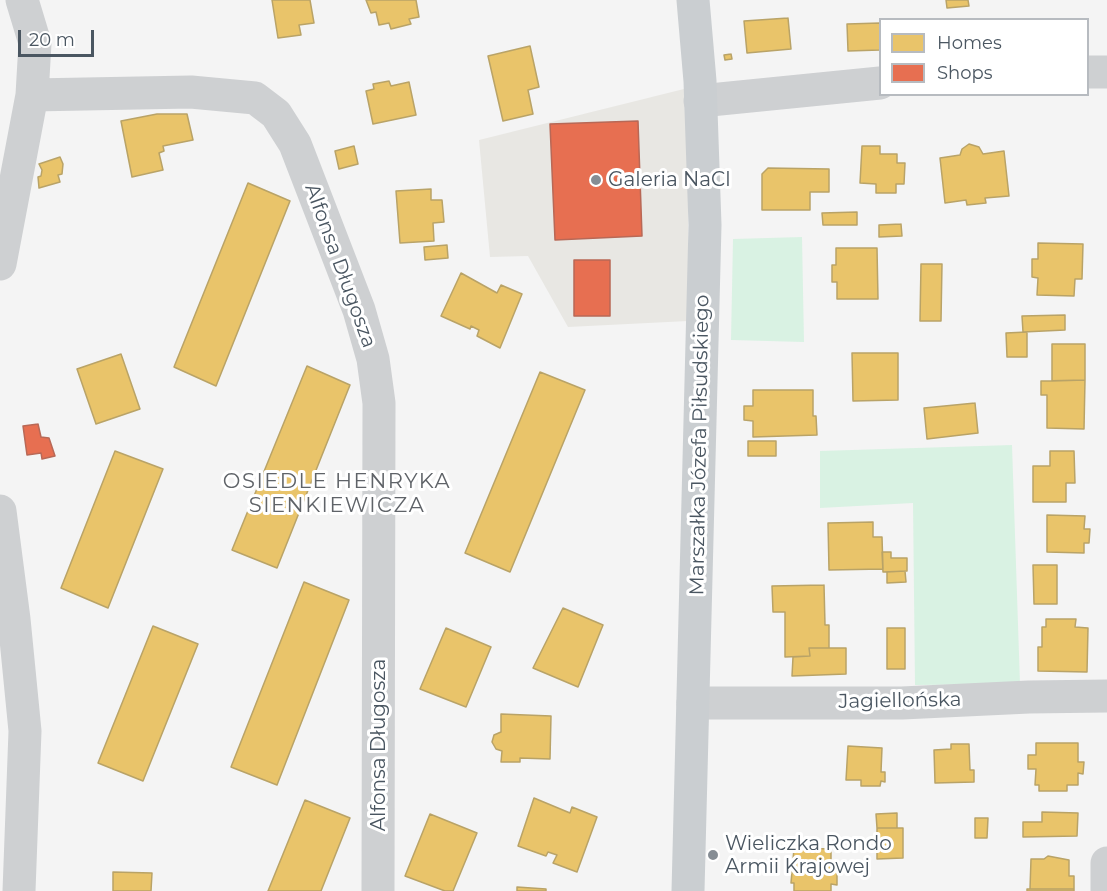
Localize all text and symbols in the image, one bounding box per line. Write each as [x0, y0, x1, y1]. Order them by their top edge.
scale bar [21, 18, 98, 56]
legend [879, 18, 1089, 96]
text: 20 m [29, 29, 75, 51]
text: Homes [937, 32, 1002, 54]
text: Shops [937, 62, 993, 84]
place label: Galeria NaCl [608, 168, 731, 192]
marker: Galeria NaCl [589, 173, 603, 187]
street label: Alfonsa Długosza [299, 181, 381, 351]
street label: Marszałka Józefa Piłsudskiego [685, 294, 715, 596]
district label: OSIEDLE HENRYKA SIENKIEWICZA [223, 469, 451, 519]
street label: Alfonsa Długosza [367, 659, 391, 831]
street label: Jagiellońska [838, 688, 962, 714]
place label: Wieliczka Rondo Armii Krajowej [725, 832, 892, 879]
marker: Wieliczka Rondo Armii Krajowej [706, 848, 720, 862]

